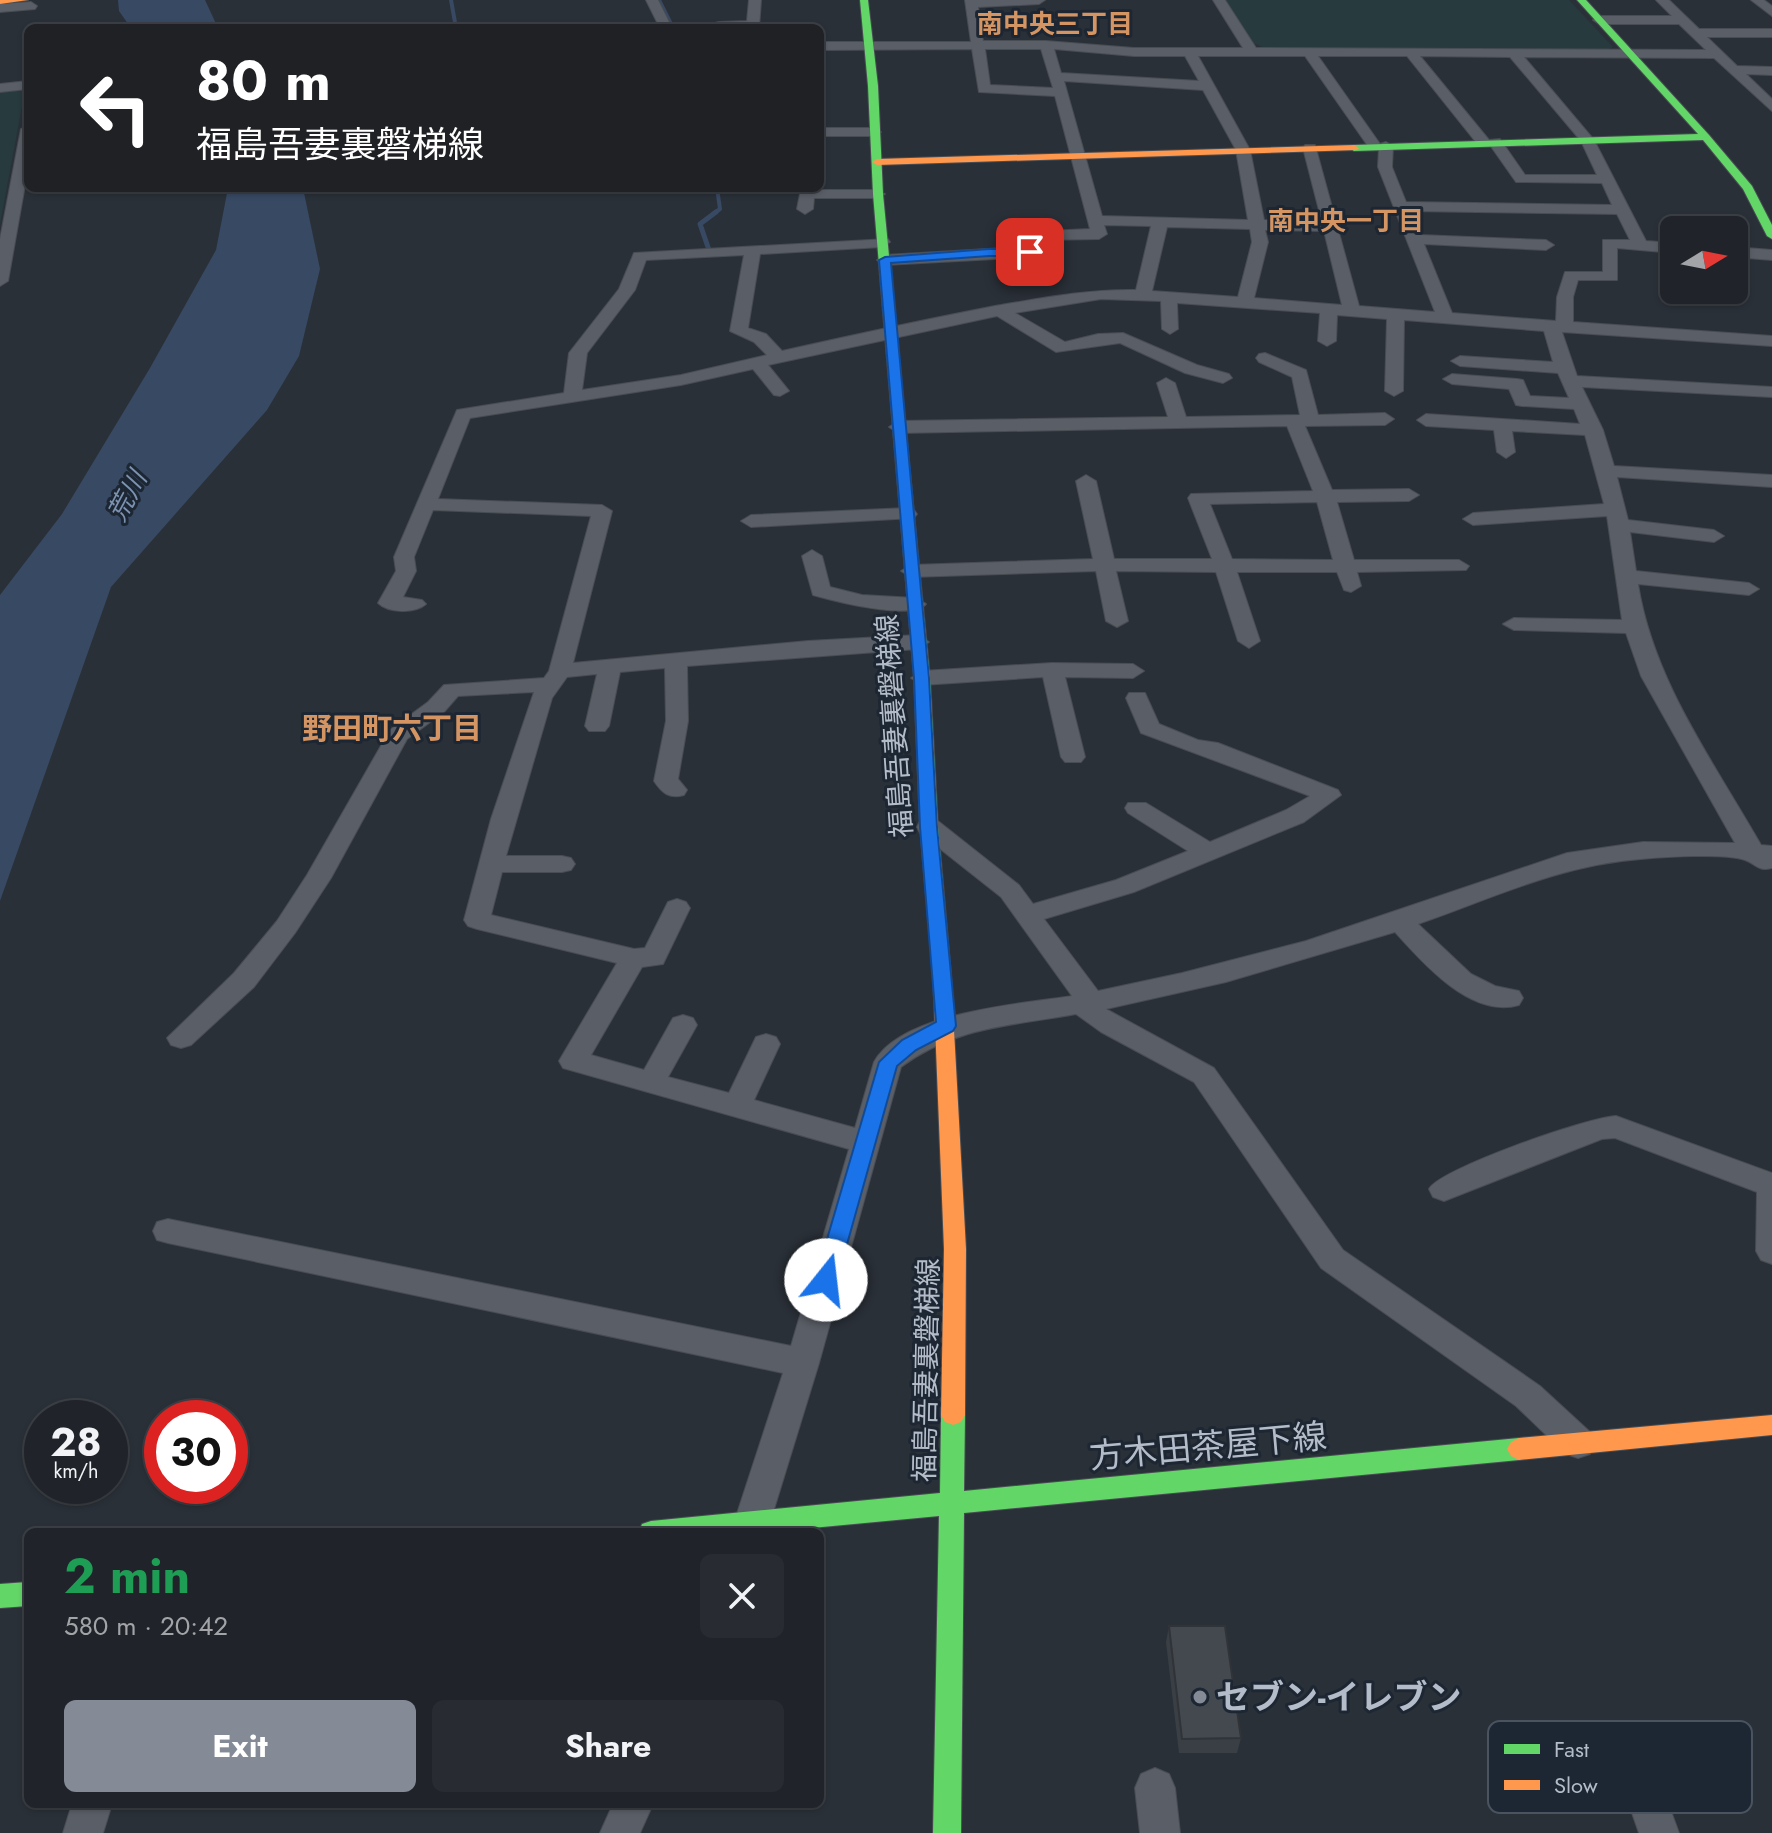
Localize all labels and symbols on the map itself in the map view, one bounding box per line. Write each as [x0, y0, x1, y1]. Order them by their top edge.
district label: 南中央三丁目 [977, 5, 1133, 43]
district label: 南中央一丁目 [1268, 202, 1424, 240]
north arrow [1660, 216, 1748, 304]
pin [996, 218, 1064, 286]
water label: 荒川 [98, 461, 157, 528]
street label: 福島吾妻裏磐梯線 [866, 613, 923, 839]
district label: 野田町六丁目 [302, 707, 482, 750]
position arrow [784, 1238, 868, 1322]
street label: 福島吾妻裏磐梯線 [904, 1258, 949, 1482]
speed limit sign: 30 [144, 1400, 248, 1504]
street label: 方木田茶屋下線 [1087, 1412, 1329, 1481]
place label: セブン-イレブン [1216, 1673, 1462, 1722]
marker: セブン-イレブン [1191, 1688, 1209, 1706]
legend [1488, 1721, 1752, 1813]
text: Fast [1554, 1733, 1590, 1765]
text: Slow [1554, 1769, 1598, 1801]

